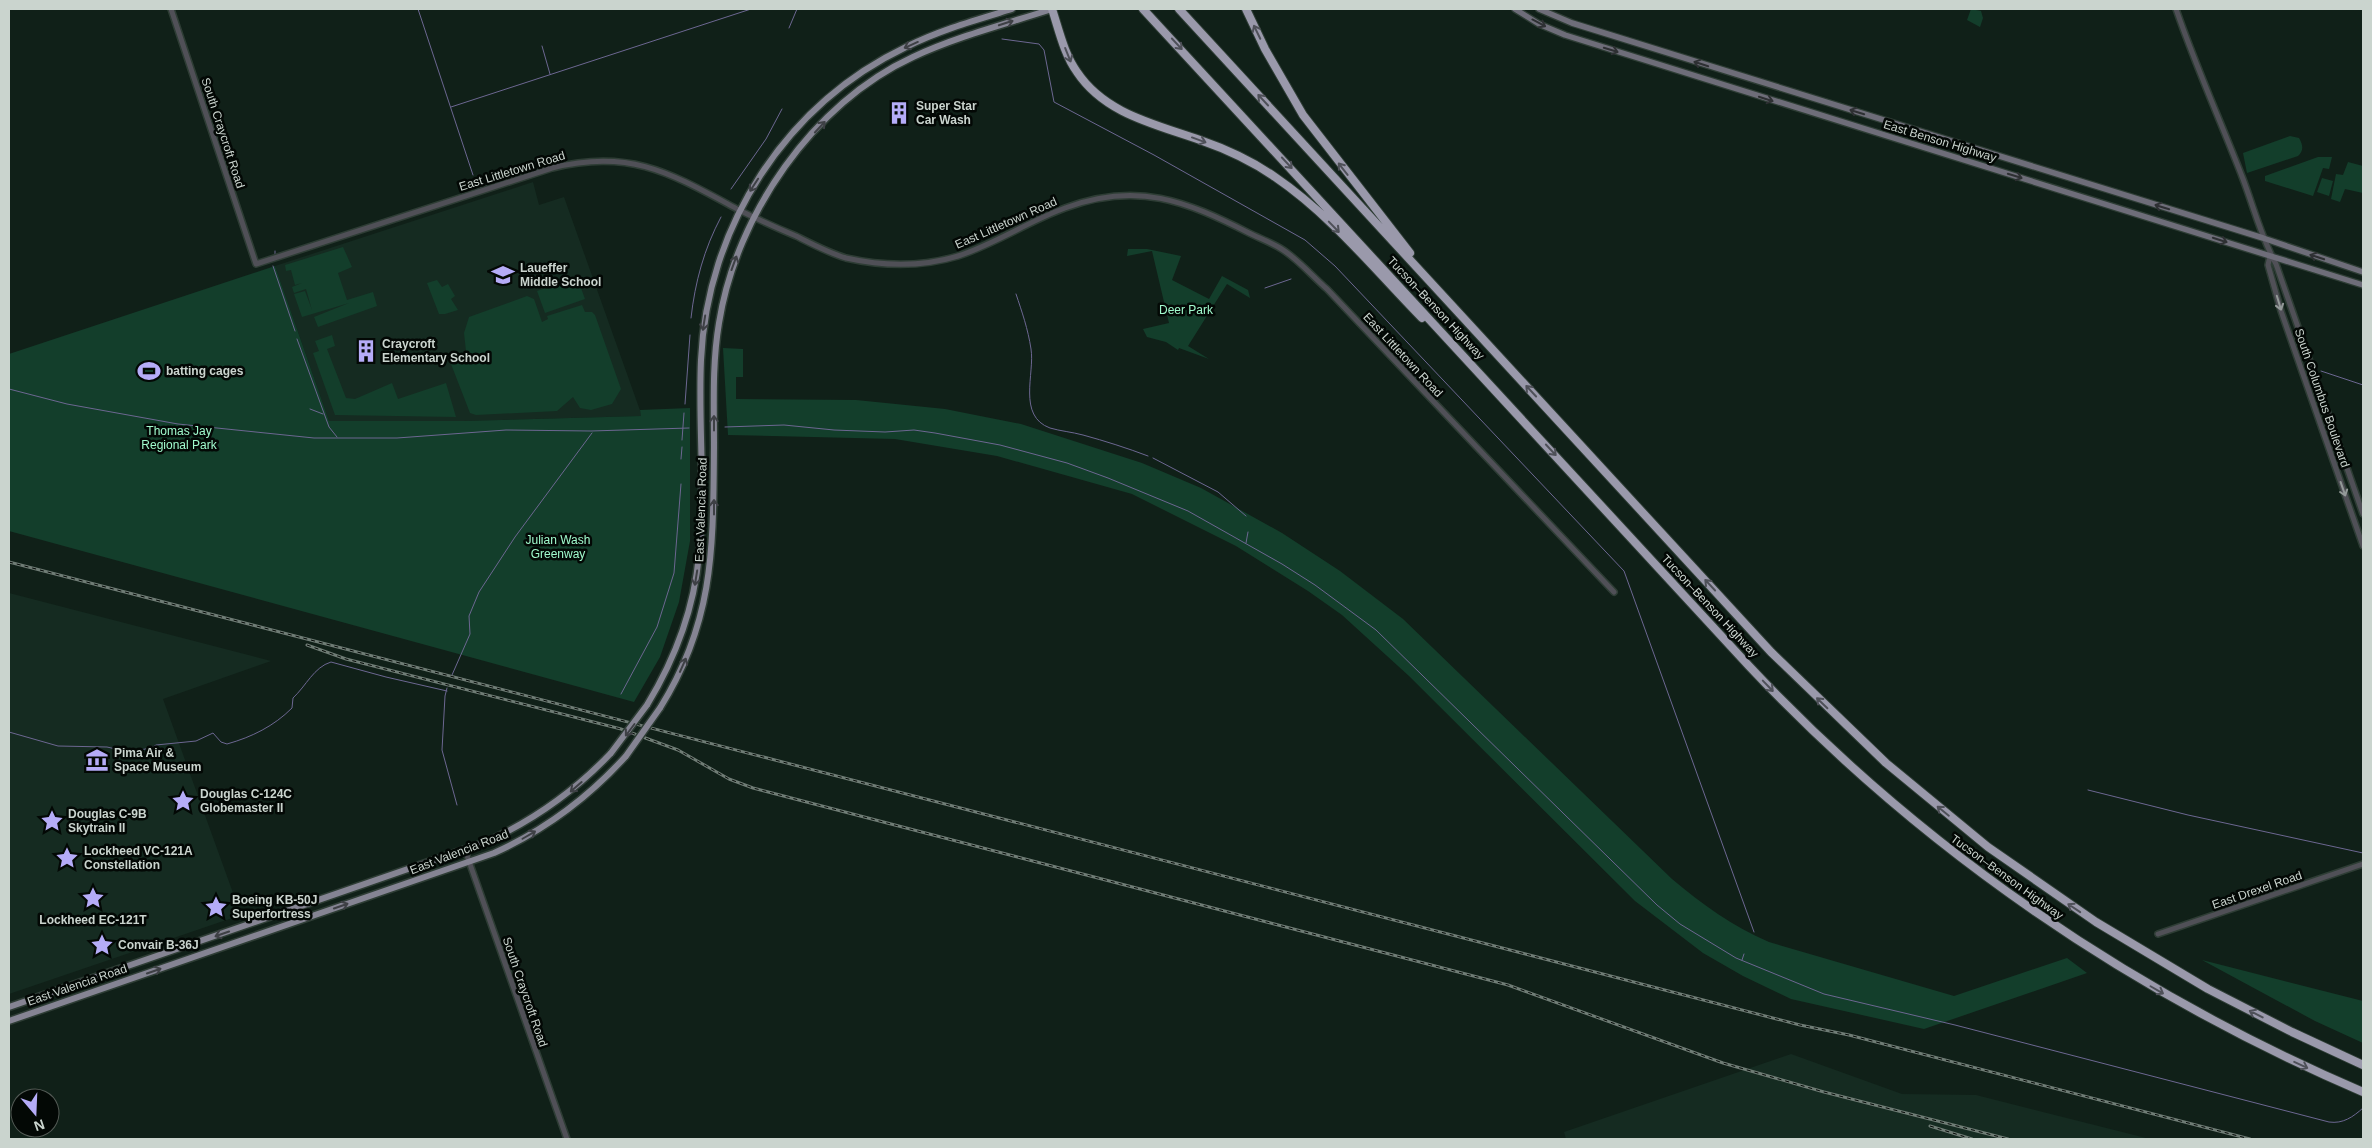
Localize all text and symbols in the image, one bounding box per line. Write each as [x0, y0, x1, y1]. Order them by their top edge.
one-way arrow [998, 18, 1014, 28]
one-way arrow [1531, 19, 1546, 28]
one-way arrow [1252, 25, 1261, 40]
one-way arrow [1171, 38, 1183, 50]
one-way arrow [904, 40, 919, 50]
one-way arrow [1603, 46, 1619, 55]
one-way arrow [1064, 47, 1073, 62]
one-way arrow [1694, 58, 1710, 68]
street label: South Craycroft Road [199, 76, 247, 190]
one-way arrow [1257, 94, 1269, 106]
one-way arrow [1758, 95, 1774, 104]
place label: Super Star Car Wash [916, 99, 977, 127]
building icon: Super Star Car Wash [886, 100, 912, 126]
one-way arrow [1849, 107, 1865, 117]
street label: East Benson Highway [1882, 117, 1998, 165]
one-way arrow [814, 120, 826, 133]
one-way arrow [1191, 136, 1206, 145]
street label: East Littletown Road [457, 148, 567, 194]
one-way arrow [1281, 157, 1293, 170]
one-way arrow [1338, 163, 1349, 176]
one-way arrow [2006, 172, 2022, 181]
one-way arrow [749, 178, 759, 192]
street label: East Littletown Road [953, 194, 1059, 252]
one-way arrow [2155, 202, 2171, 212]
one-way arrow [1328, 221, 1340, 234]
one-way arrow [2211, 236, 2227, 245]
one-way arrow [2309, 251, 2325, 261]
street label: Tucson–Benson Highway [1385, 254, 1487, 362]
one-way arrow [730, 256, 739, 271]
place label: Laueffer Middle School [520, 261, 601, 289]
school or university icon: Laueffer Middle School [490, 262, 516, 288]
one-way arrow [2274, 294, 2284, 310]
park label: Deer Park [1159, 303, 1214, 317]
street label: East Littletown Road [1360, 310, 1446, 400]
one-way arrow [699, 314, 709, 330]
street label: South Columbus Boulevard [2292, 327, 2352, 469]
place label: Craycroft Elementary School [382, 337, 490, 365]
building icon: Craycroft Elementary School [353, 338, 379, 364]
sports icon: batting cages [136, 358, 162, 384]
place label: batting cages [166, 364, 244, 378]
one-way arrow [1525, 385, 1537, 398]
one-way arrow [709, 415, 719, 432]
park label: Thomas Jay Regional Park [141, 424, 218, 452]
one-way arrow [1545, 444, 1557, 457]
street label: East Valencia Road [692, 458, 710, 562]
one-way arrow [2339, 481, 2348, 496]
one-way arrow [709, 499, 719, 516]
park label: Julian Wash Greenway [526, 533, 590, 561]
street label: Tucson–Benson Highway [1659, 552, 1761, 660]
one-way arrow [691, 569, 701, 585]
one-way arrow [1704, 579, 1716, 592]
one-way arrow [679, 658, 689, 673]
one-way arrow [1762, 679, 1774, 692]
one-way arrow [1815, 697, 1828, 709]
one-way arrow [625, 723, 635, 737]
place label: Pima Air & Space Museum [114, 746, 201, 774]
museum icon: Pima Air & Space Museum [84, 747, 110, 773]
one-way arrow [570, 781, 583, 792]
place label: Douglas C-124C Globemaster II [200, 787, 292, 815]
place icon: Douglas C-124C Globemaster II [170, 788, 196, 814]
one-way arrow [1937, 806, 1950, 817]
place label: Douglas C-9B Skytrain II [68, 807, 147, 835]
place icon: Douglas C-9B Skytrain II [39, 808, 65, 834]
street label: East Valencia Road [408, 827, 510, 877]
one-way arrow [522, 830, 536, 840]
street label: Tucson–Benson Highway [1948, 831, 2066, 923]
place label: Lockheed VC-121A Constellation [84, 844, 193, 872]
place icon: Lockheed VC-121A Constellation [54, 845, 80, 871]
street label: East Drexel Road [2210, 868, 2304, 912]
place icon: Lockheed EC-121T [80, 885, 106, 911]
place label: Boeing KB-50J Superfortress [232, 893, 317, 921]
place icon: Boeing KB-50J Superfortress [203, 894, 229, 920]
one-way arrow [333, 901, 348, 910]
one-way arrow [2067, 903, 2081, 913]
place label: Lockheed EC-121T [39, 913, 147, 927]
one-way arrow [214, 930, 230, 939]
place icon: Convair B-36J [89, 932, 115, 958]
street label: South Craycroft Road [500, 935, 550, 1049]
place label: Convair B-36J [118, 938, 199, 952]
street label: East Valencia Road [25, 961, 129, 1009]
one-way arrow [146, 965, 162, 975]
one-way arrow [2149, 985, 2164, 995]
one-way arrow [2249, 1009, 2264, 1018]
one-way arrow [2293, 1061, 2308, 1070]
north arrow [10, 1088, 60, 1138]
text: N [32, 1116, 47, 1135]

